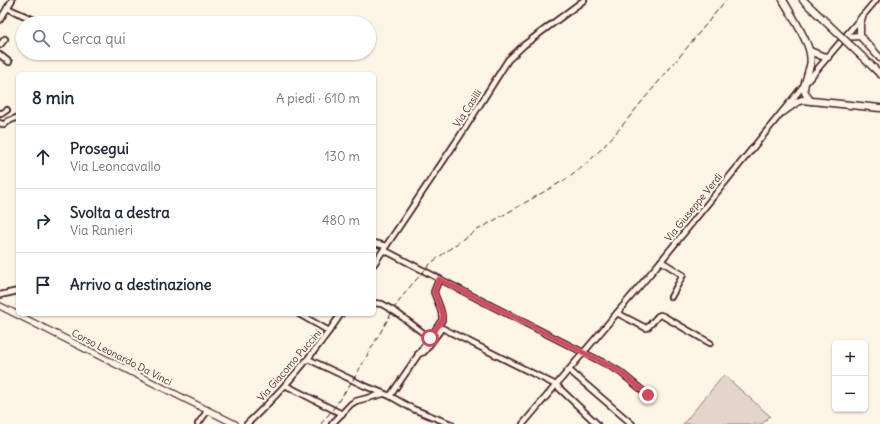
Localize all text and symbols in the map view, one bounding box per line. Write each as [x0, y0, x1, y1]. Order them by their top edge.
search box [16, 16, 376, 60]
icon: search [30, 27, 52, 49]
text: Cerca qui [62, 29, 126, 48]
text: 8 min [32, 87, 74, 109]
street label: Via Casilli [450, 87, 484, 130]
text: A piedi · 610 m [276, 90, 360, 107]
text: Prosegui [70, 139, 129, 158]
icon: ahead [32, 146, 54, 168]
text: 130 m [324, 148, 360, 165]
text: Via Leoncavallo [70, 158, 161, 175]
street label: Via Giuseppe Verdi [662, 170, 725, 244]
text: Svolta a destra [70, 203, 170, 222]
icon: right [32, 210, 54, 232]
text: 480 m [322, 212, 360, 229]
text: Via Ranieri [70, 222, 133, 239]
icon: arrive [32, 274, 54, 296]
text: Arrivo a destinazione [70, 275, 212, 294]
street label: Corso Leonardo Da Vinci [69, 326, 174, 388]
street label: Via Giacomo Puccini [255, 327, 324, 404]
route start [421, 329, 439, 347]
map controls [832, 340, 868, 412]
button: + [832, 340, 868, 376]
button: − [832, 376, 868, 412]
route end [639, 386, 657, 404]

